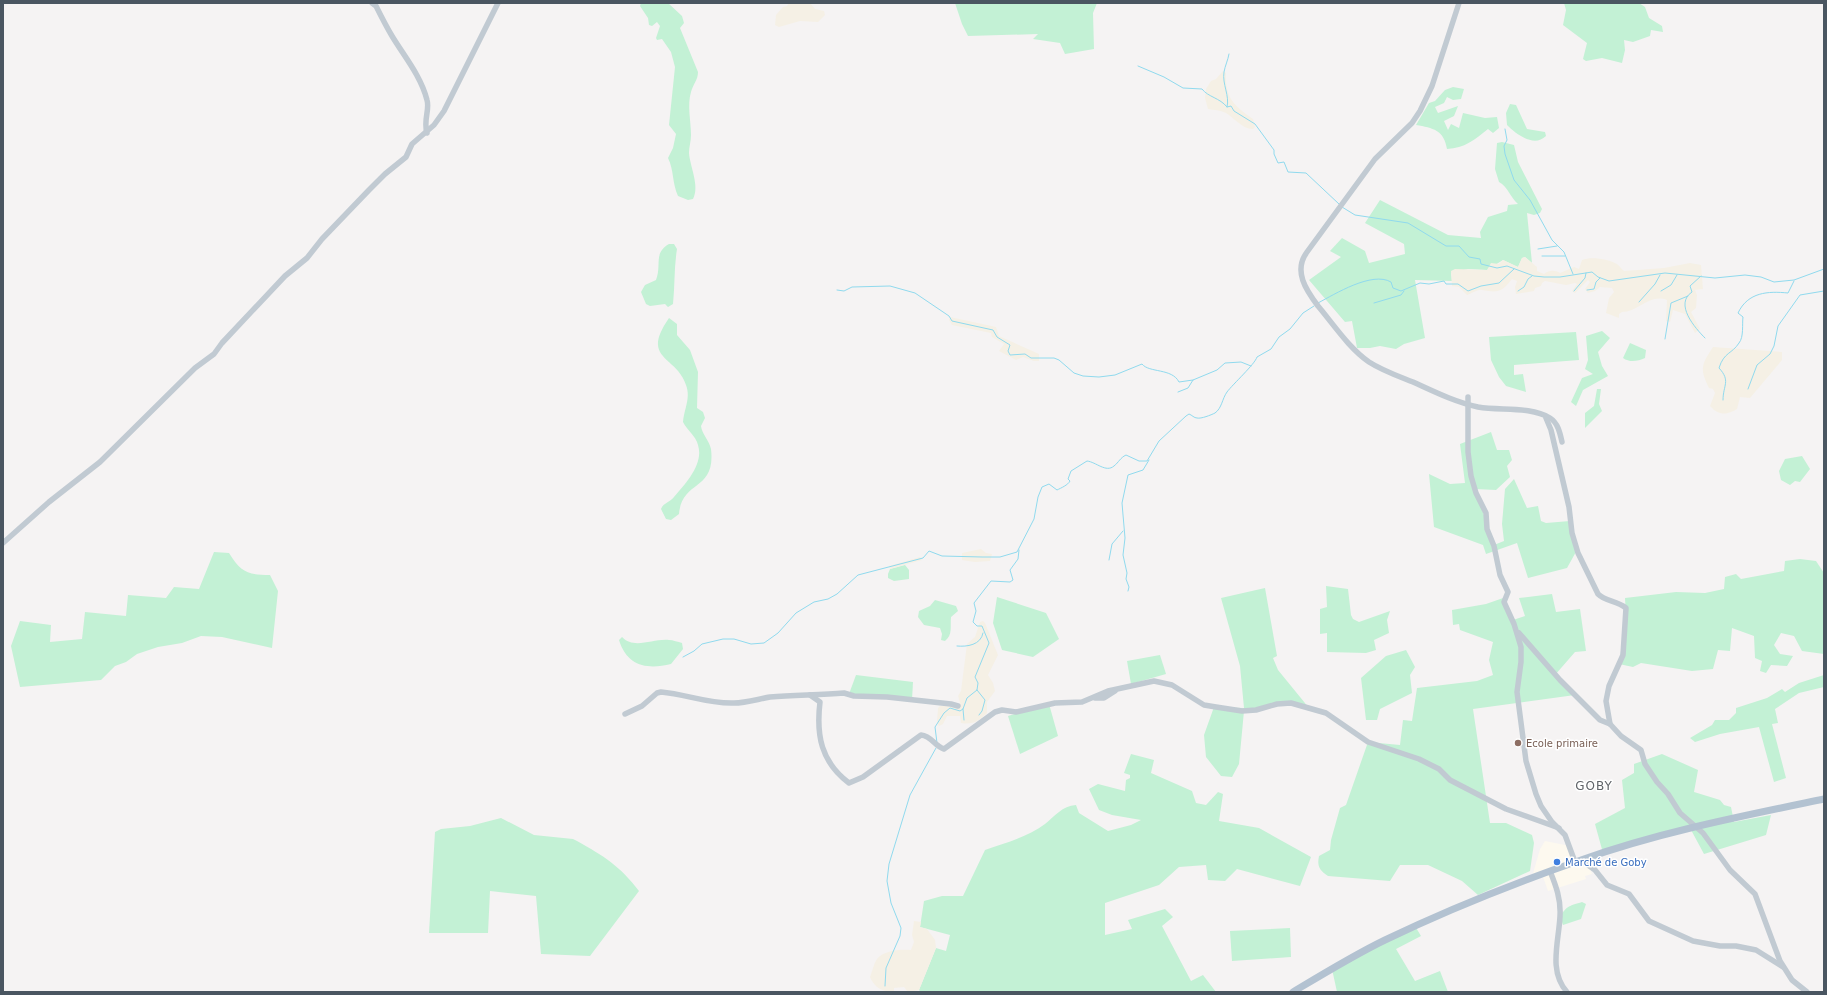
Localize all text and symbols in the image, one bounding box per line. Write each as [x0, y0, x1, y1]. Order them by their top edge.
marker: Ecole primaire [1513, 738, 1523, 748]
place label: Ecole primaire [1526, 738, 1598, 749]
district label: GOBY [1575, 779, 1613, 793]
marker: Marché de Goby [1552, 857, 1562, 867]
place label: Marché de Goby [1565, 857, 1647, 868]

